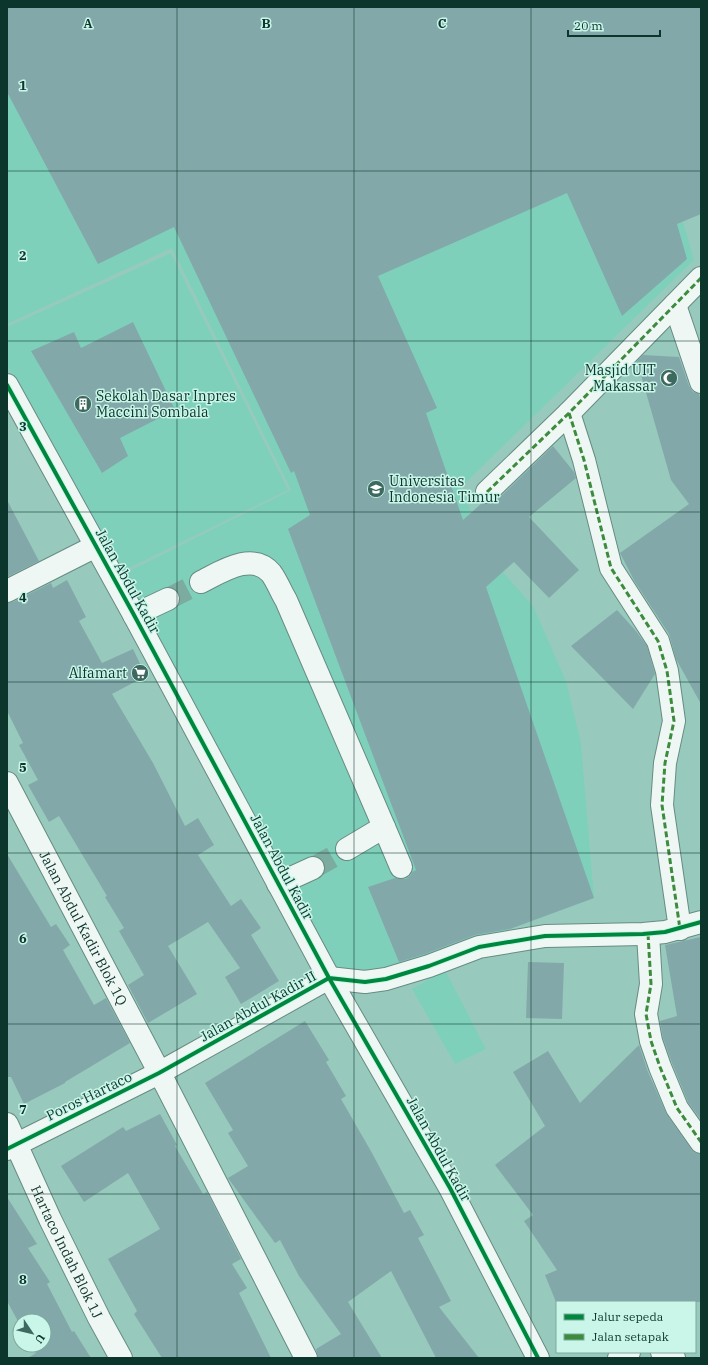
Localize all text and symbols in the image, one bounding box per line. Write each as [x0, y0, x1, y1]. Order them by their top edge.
scale bar [568, 12, 660, 38]
text: A [83, 15, 93, 32]
text: B [261, 15, 271, 32]
text: C [438, 15, 447, 32]
text: 20 m [574, 18, 603, 33]
text: 1 [19, 77, 27, 94]
text: 2 [19, 247, 27, 264]
place label: Masjid UIT Makassar [585, 361, 657, 395]
mosque icon: Masjid UIT Makassar [659, 368, 679, 388]
place label: Sekolah Dasar Inpres Maccini Sombala [96, 387, 236, 421]
building icon: Sekolah Dasar Inpres Maccini Sombala [73, 394, 93, 414]
text: 3 [19, 418, 27, 435]
place label: Universitas Indonesia Timur [389, 472, 500, 506]
school or university icon: Universitas Indonesia Timur [366, 479, 386, 499]
street label: Jalan Abdul Kadir [92, 525, 165, 637]
text: 4 [19, 589, 27, 606]
supermarket icon: Alfamart [130, 663, 150, 683]
place label: Alfamart [69, 664, 127, 682]
text: 5 [19, 759, 27, 776]
street label: Jalan Abdul Kadir [247, 811, 318, 924]
street label: Jalan Abdul Kadir Blok 1Q [35, 848, 131, 1008]
text: 6 [19, 930, 27, 947]
street label: Jalan Abdul Kadir II [197, 967, 319, 1045]
street label: Poros Hartaco [43, 1067, 135, 1125]
street label: Jalan Abdul Kadir [403, 1093, 476, 1205]
text: 7 [19, 1101, 27, 1118]
street label: Hartaco Indah Blok 1J [27, 1182, 107, 1321]
text: 8 [19, 1271, 27, 1288]
legend [556, 1301, 696, 1353]
text: Jalur sepeda [592, 1309, 664, 1324]
north arrow [12, 1313, 52, 1353]
text: Jalan setapak [592, 1329, 669, 1344]
text: U [32, 1331, 48, 1347]

